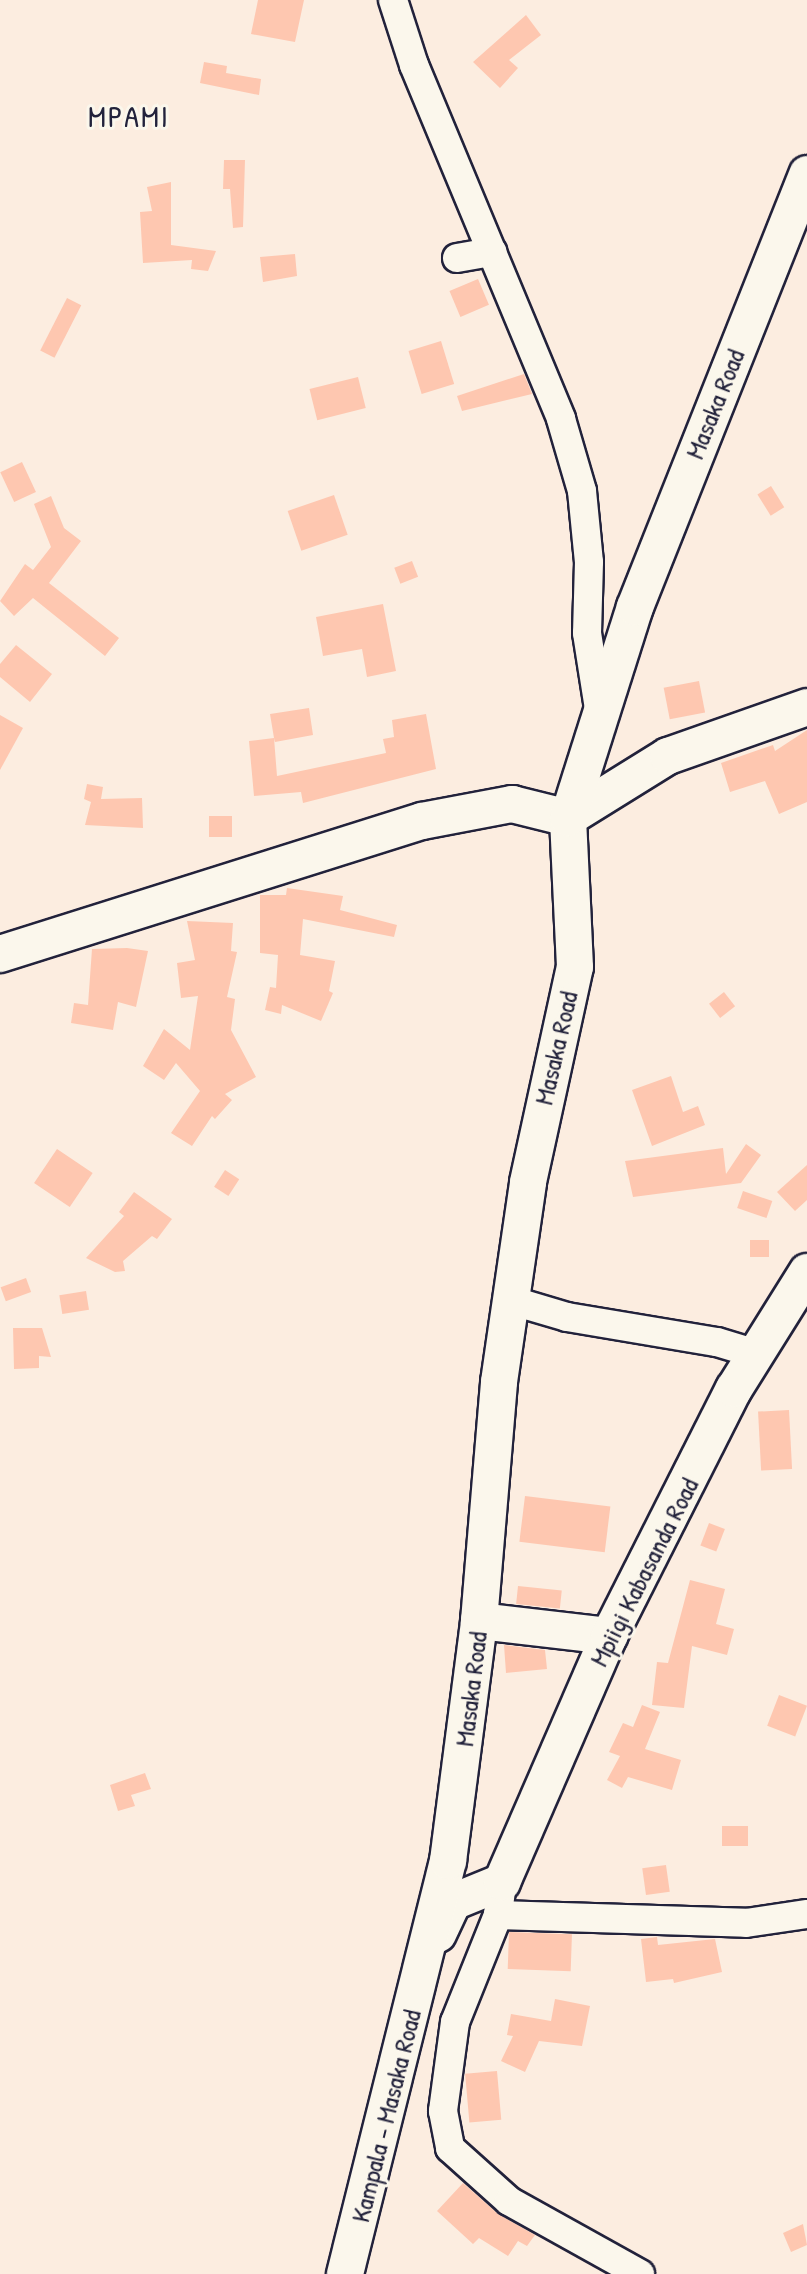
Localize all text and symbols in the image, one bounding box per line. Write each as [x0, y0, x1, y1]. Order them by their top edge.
district label: MPAMI [88, 98, 170, 134]
street label: Masaka Road [679, 345, 751, 463]
street label: Masaka Road [528, 988, 584, 1108]
street label: Mpiigi Kabasanda Road [583, 1473, 705, 1671]
street label: Masaka Road [448, 1630, 494, 1748]
street label: Kampala - Masaka Road [345, 2007, 427, 2225]

